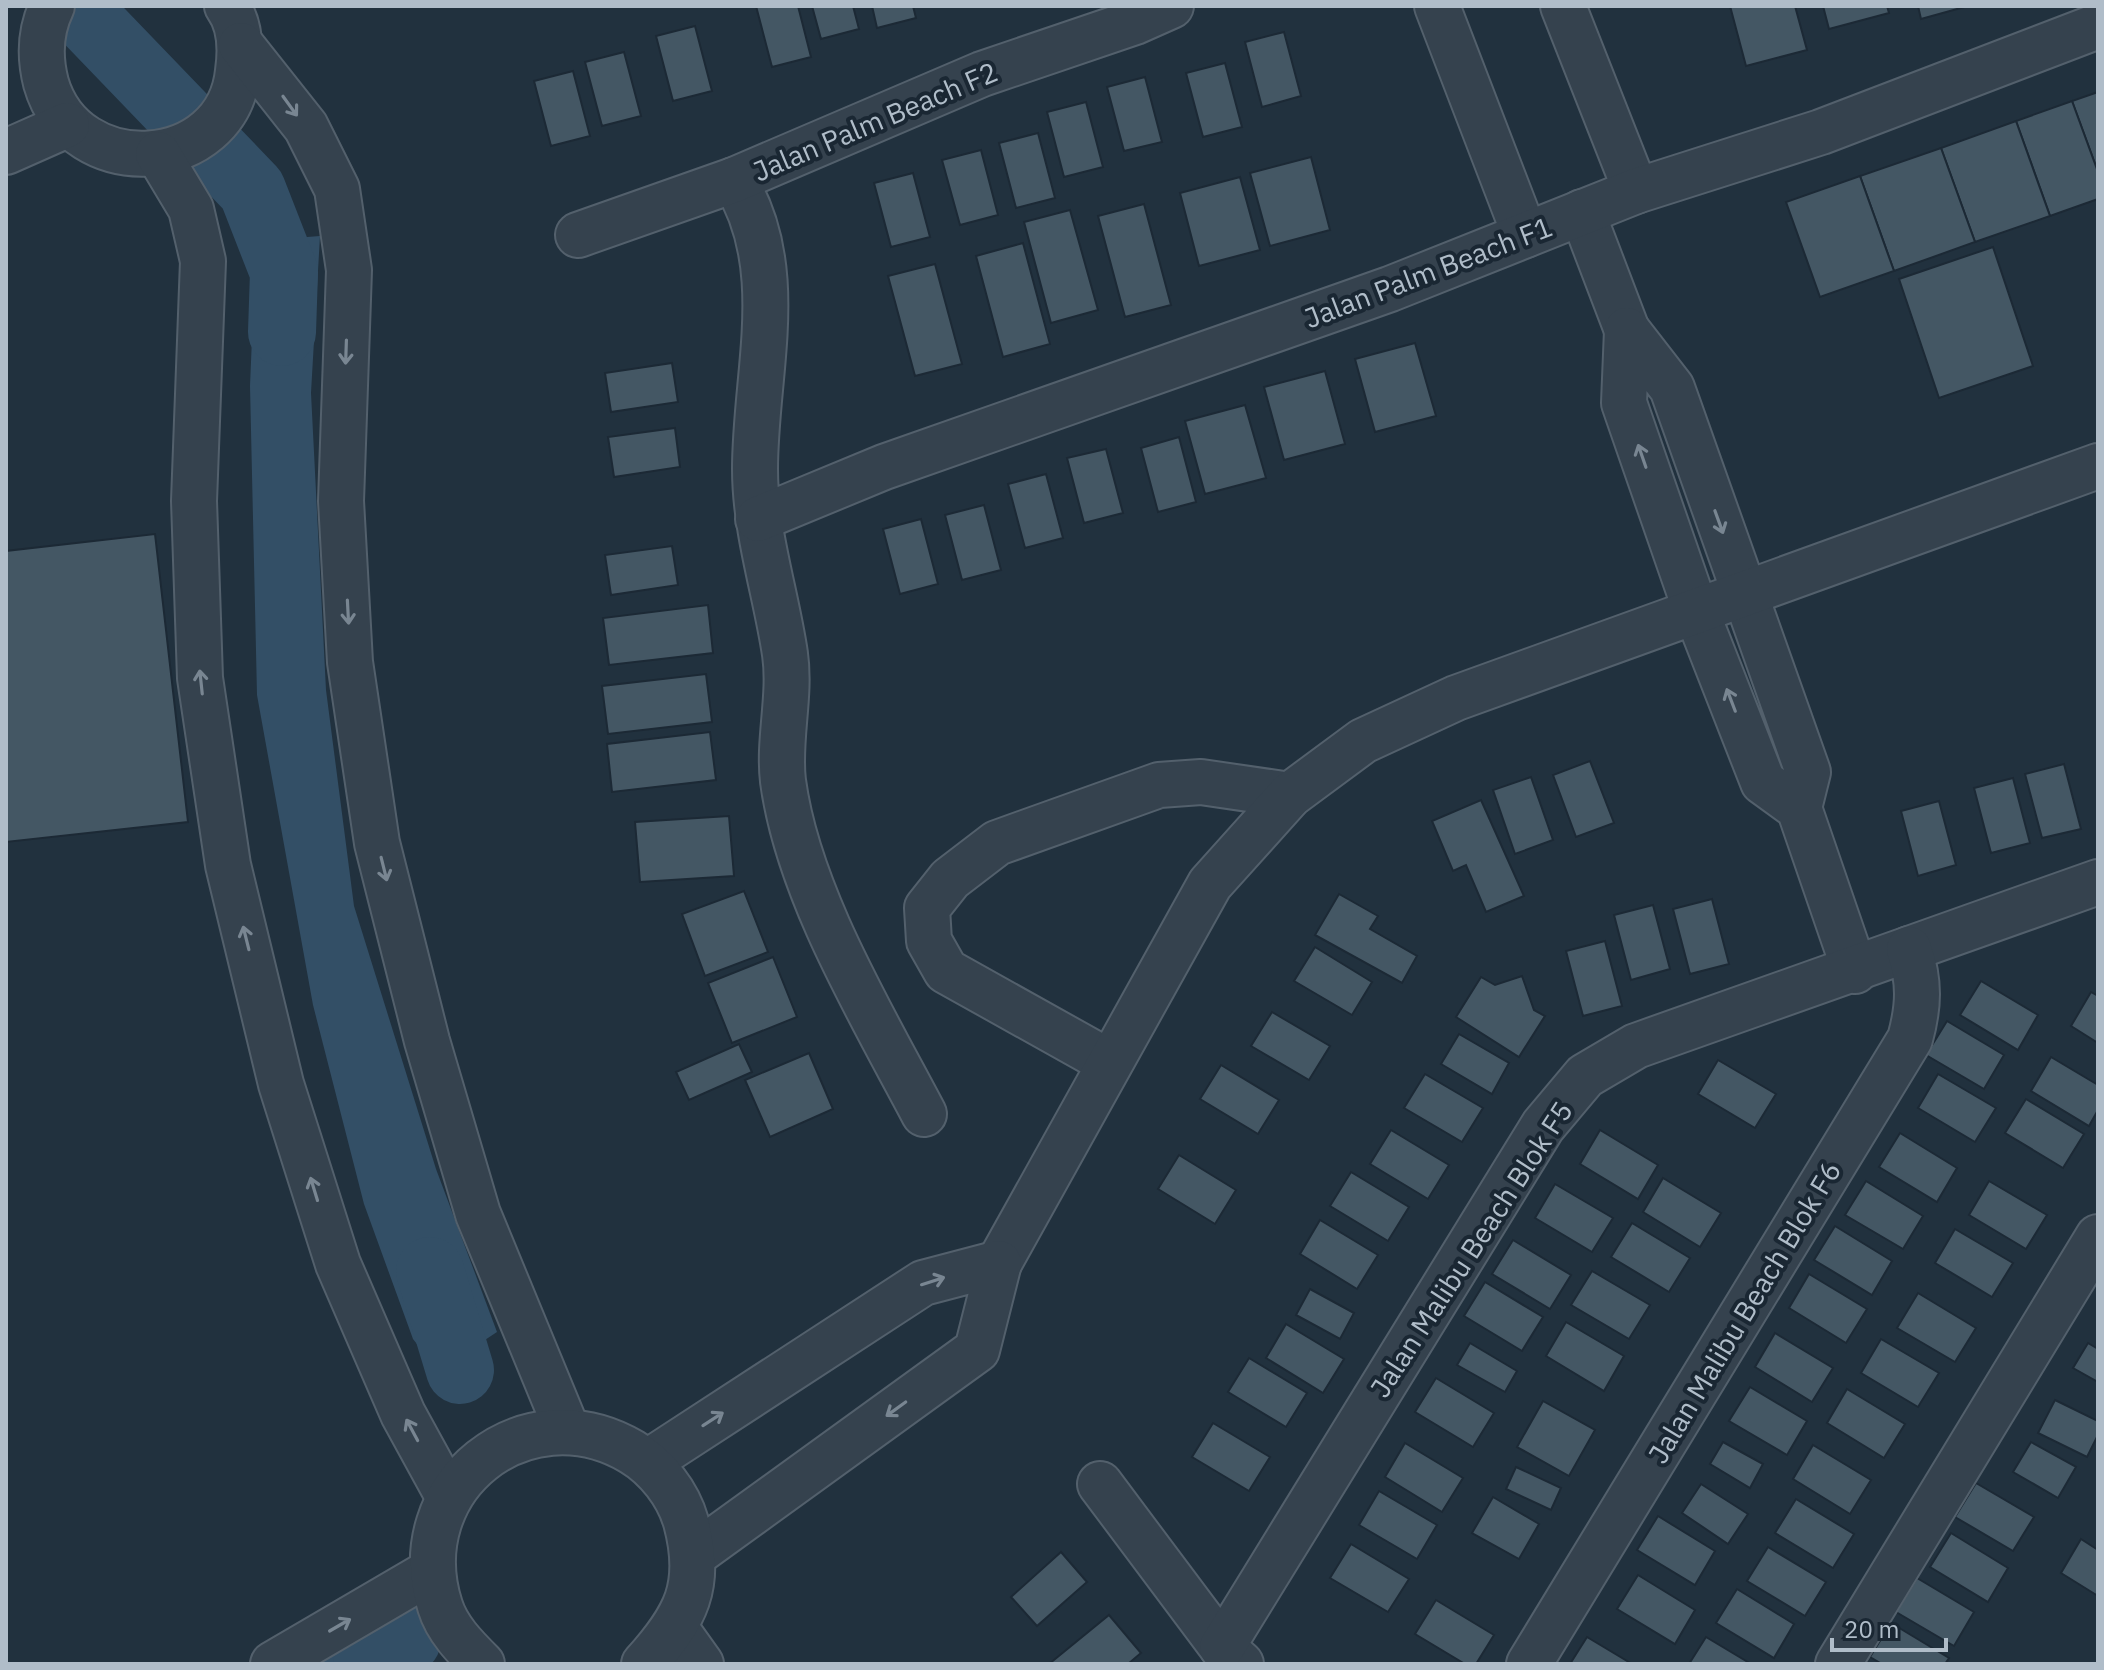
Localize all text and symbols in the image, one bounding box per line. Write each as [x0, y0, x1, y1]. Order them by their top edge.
street label: Jalan Palm Beach F2 [747, 53, 1003, 189]
one-way arrow [281, 95, 298, 116]
street label: Jalan Palm Beach F1 [1299, 208, 1557, 336]
one-way arrow [339, 338, 354, 365]
one-way arrow [1634, 443, 1649, 468]
one-way arrow [1713, 510, 1728, 535]
one-way arrow [340, 598, 355, 625]
one-way arrow [194, 670, 209, 696]
one-way arrow [1723, 688, 1737, 713]
one-way arrow [377, 856, 392, 882]
one-way arrow [237, 926, 252, 952]
street label: Jalan Malibu Beach Blok F5 [1361, 1094, 1581, 1404]
street label: Jalan Malibu Beach Blok F6 [1639, 1154, 1849, 1470]
one-way arrow [306, 1177, 321, 1202]
one-way arrow [920, 1273, 945, 1288]
one-way arrow [885, 1401, 907, 1417]
one-way arrow [701, 1411, 724, 1427]
one-way arrow [403, 1418, 419, 1442]
scale bar [1832, 1602, 1946, 1652]
text: 20 m [1844, 1613, 1899, 1645]
one-way arrow [328, 1617, 351, 1633]

